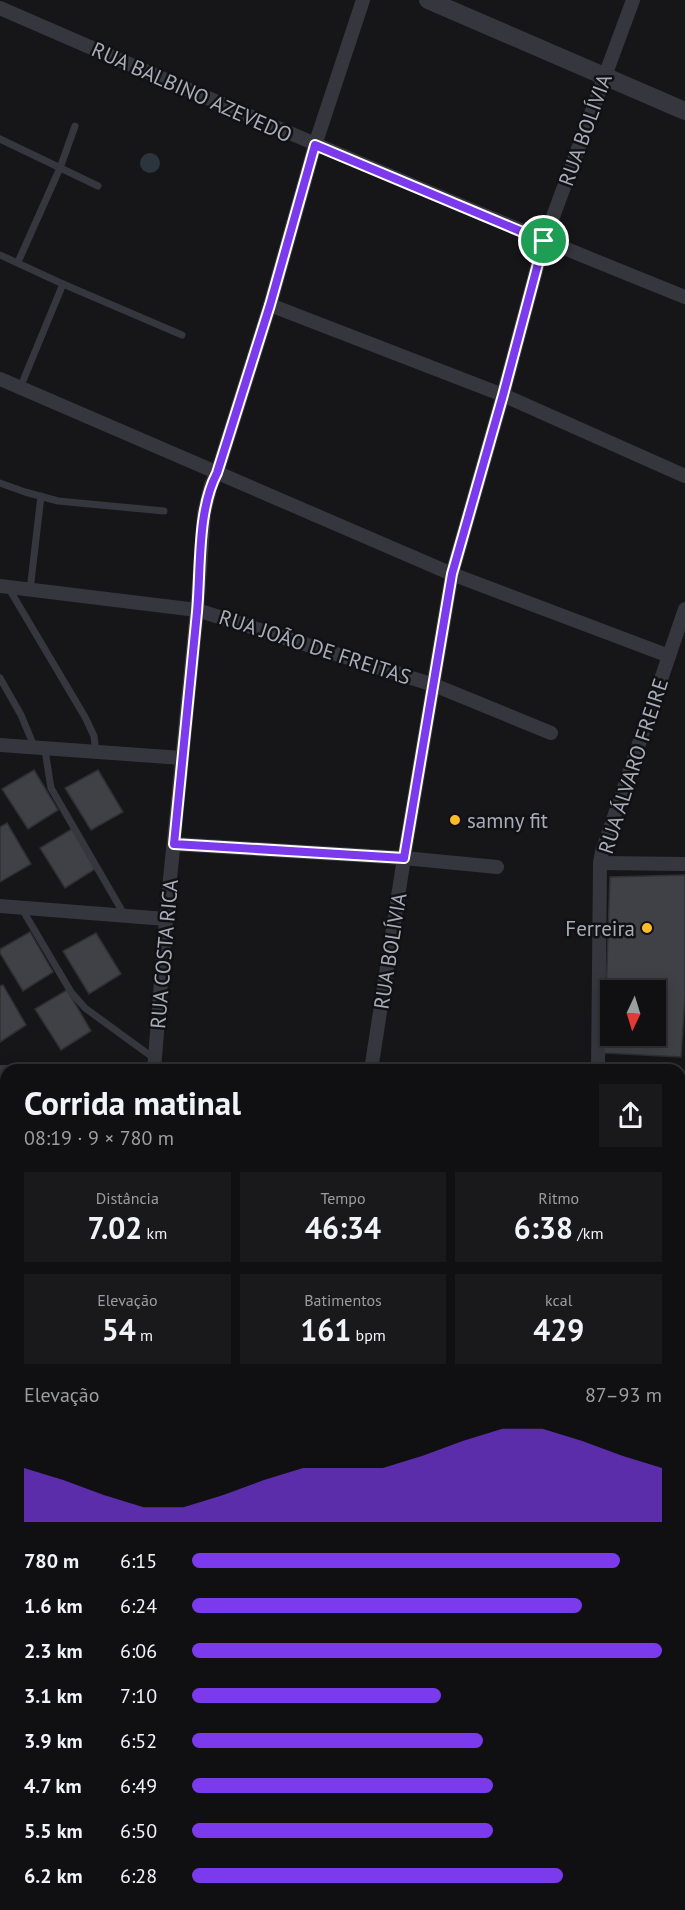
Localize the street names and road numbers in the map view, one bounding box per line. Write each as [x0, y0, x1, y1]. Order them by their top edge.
street label: RUA BALBINO AZEVEDO [88, 36, 296, 148]
street label: RUA BOLÍVIA [552, 70, 618, 190]
street label: RUA JOÃO DE FREITAS [216, 603, 414, 691]
street label: RUA ÁLVARO FREIRE [592, 675, 674, 857]
street label: RUA COSTA RICA [144, 878, 184, 1030]
street label: RUA BOLÍVIA [368, 890, 413, 1011]

